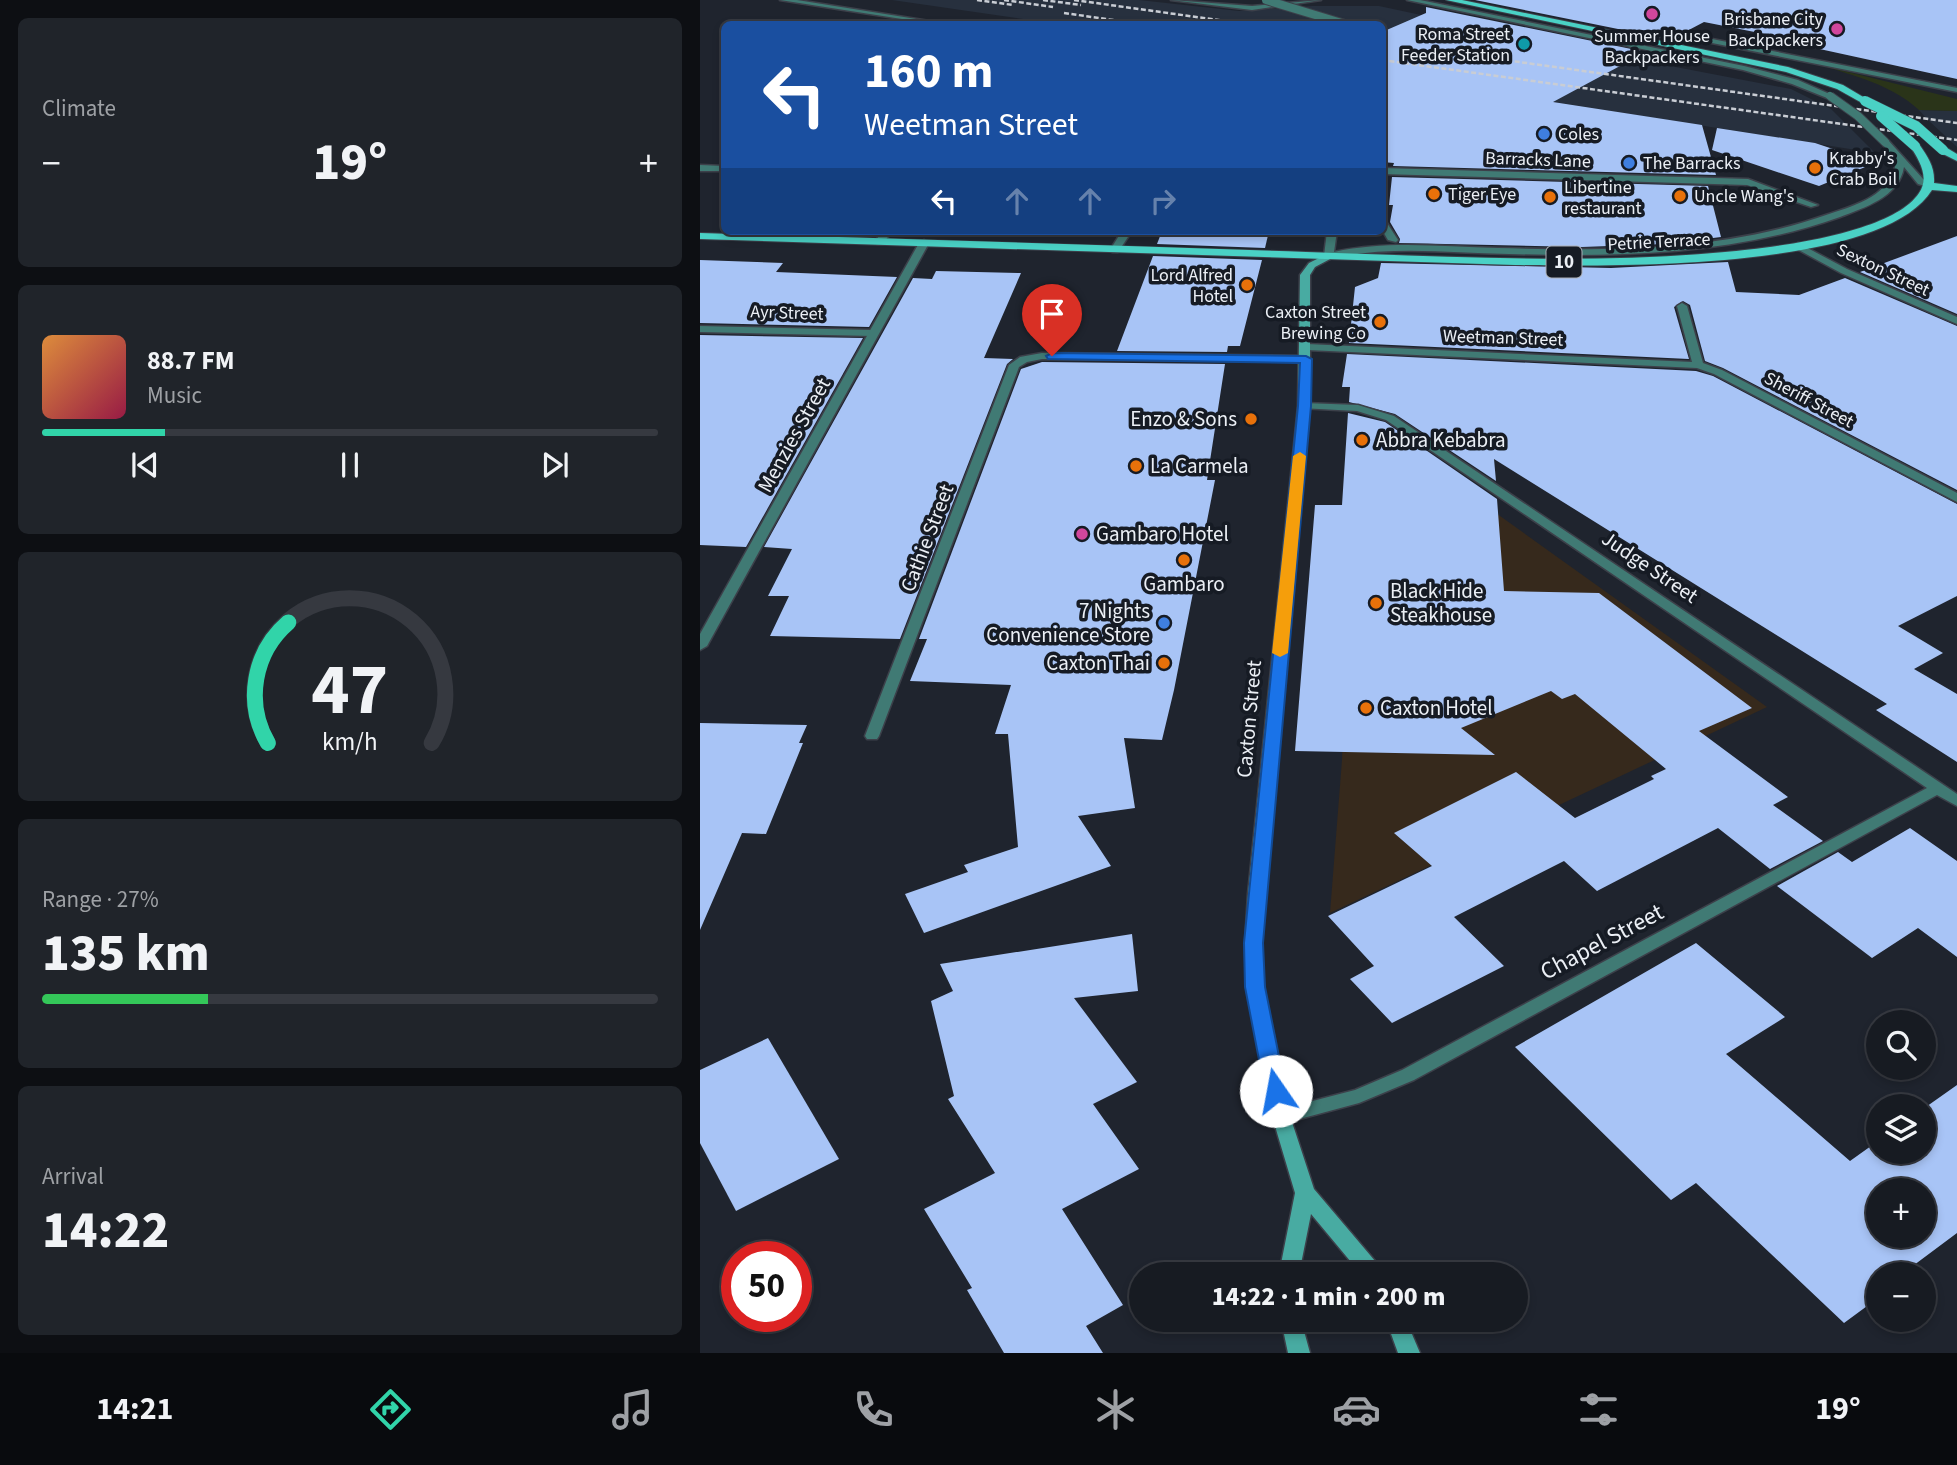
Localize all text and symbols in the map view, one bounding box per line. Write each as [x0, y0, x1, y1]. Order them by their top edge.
marker: Summer House Backpackers [1644, 6, 1660, 22]
place label: Brisbane City Backpackers [1724, 7, 1824, 53]
marker: Brisbane City Backpackers [1829, 21, 1845, 37]
place label: Roma Street Feeder Station [1401, 22, 1510, 68]
place label: Summer House Backpackers [1594, 24, 1710, 70]
marker: Roma Street Feeder Station [1516, 36, 1532, 52]
text: 160 m [864, 37, 993, 107]
icon: left [749, 49, 840, 140]
text: Climate [42, 92, 116, 125]
text: Weetman Street [864, 102, 1078, 148]
place label: Coles [1558, 122, 1599, 147]
text: 19° [313, 126, 387, 200]
marker: Coles [1536, 126, 1552, 142]
text: − [42, 137, 61, 191]
text: + [639, 137, 658, 191]
street label: Barracks Lane [1485, 146, 1591, 174]
place label: Krabby's Crab Boil [1829, 146, 1897, 192]
place label: The Barracks [1643, 151, 1740, 176]
marker: The Barracks [1621, 155, 1637, 171]
marker: Krabby's Crab Boil [1807, 160, 1823, 176]
place label: Libertine restaurant [1564, 175, 1642, 221]
icon: left [925, 182, 963, 220]
icon: ahead [998, 182, 1036, 220]
icon: ahead [1071, 182, 1109, 220]
icon: right [1144, 182, 1182, 220]
place label: Tiger Eye [1448, 182, 1516, 207]
place label: Uncle Wang's [1694, 184, 1794, 209]
marker: Tiger Eye [1426, 186, 1442, 202]
marker: Uncle Wang's [1672, 188, 1688, 204]
marker: Libertine restaurant [1542, 189, 1558, 205]
street label: Petrie Terrace [1607, 227, 1711, 257]
street label: Sexton Street [1832, 238, 1934, 302]
road number: 10 [1546, 246, 1582, 278]
place label: Lord Alfred Hotel [1150, 263, 1233, 309]
marker: Lord Alfred Hotel [1239, 277, 1255, 293]
pin [1022, 284, 1082, 356]
icon: arrive [1033, 295, 1071, 333]
street label: Ayr Street [750, 299, 824, 327]
place label: Caxton Street Brewing Co [1265, 300, 1366, 346]
marker: Caxton Street Brewing Co [1372, 314, 1388, 330]
street label: Weetman Street [1442, 323, 1564, 353]
text: 88.7 FM [147, 342, 235, 379]
street label: Sheriff Street [1760, 366, 1858, 434]
street label: Menzies Street [750, 372, 838, 498]
text: Music [147, 379, 202, 412]
place label: Enzo & Sons [1130, 404, 1237, 434]
marker: Enzo & Sons [1243, 411, 1259, 427]
place label: Abbra Kebabra [1376, 425, 1506, 455]
marker: Abbra Kebabra [1354, 432, 1370, 448]
icon: previous [126, 446, 164, 484]
icon: pause [331, 446, 369, 484]
icon: next [536, 446, 574, 484]
place label: La Carmela [1150, 451, 1249, 481]
marker: La Carmela [1128, 458, 1144, 474]
street label: Cathie Street [893, 480, 961, 596]
place label: Gambaro Hotel [1096, 519, 1229, 549]
street label: Judge Street [1596, 524, 1704, 610]
marker: Gambaro Hotel [1074, 526, 1090, 542]
marker: Gambaro [1176, 552, 1192, 568]
place label: Gambaro [1143, 569, 1225, 599]
place label: Black Hide Steakhouse [1390, 576, 1492, 630]
marker: Black Hide Steakhouse [1368, 595, 1384, 611]
place label: 7 Nights Convenience Store [986, 596, 1150, 650]
marker: 7 Nights Convenience Store [1156, 615, 1172, 631]
text: 47 [312, 638, 388, 742]
place label: Caxton Thai [1046, 648, 1150, 678]
marker: Caxton Thai [1156, 655, 1172, 671]
street label: Caxton Street [1229, 659, 1269, 779]
place label: Caxton Hotel [1380, 693, 1493, 723]
marker: Caxton Hotel [1358, 700, 1374, 716]
text: km/h [322, 723, 378, 759]
text: Range · 27% [42, 883, 159, 916]
street label: Chapel Street [1534, 895, 1670, 989]
text: 135 km [42, 917, 210, 991]
map controls [1866, 1010, 1936, 1332]
button: search [1866, 1010, 1936, 1080]
position arrow [1239, 1054, 1313, 1128]
button: layers [1866, 1094, 1936, 1164]
text: Arrival [42, 1160, 104, 1193]
button: + [1866, 1178, 1936, 1248]
text: 14:22 [42, 1194, 169, 1268]
speed limit sign: 50 [721, 1241, 812, 1332]
button: − [1866, 1262, 1936, 1332]
text: 14:22 · 1 min · 200 m [1212, 1278, 1445, 1315]
icon: directions [366, 1385, 415, 1434]
icon: music [608, 1385, 657, 1434]
icon: phone [849, 1385, 898, 1434]
icon: climate [1091, 1385, 1140, 1434]
icon: car [1332, 1385, 1381, 1434]
icon: filters [1574, 1385, 1623, 1434]
text: 14:21 [96, 1386, 173, 1432]
text: 19° [1815, 1386, 1861, 1432]

